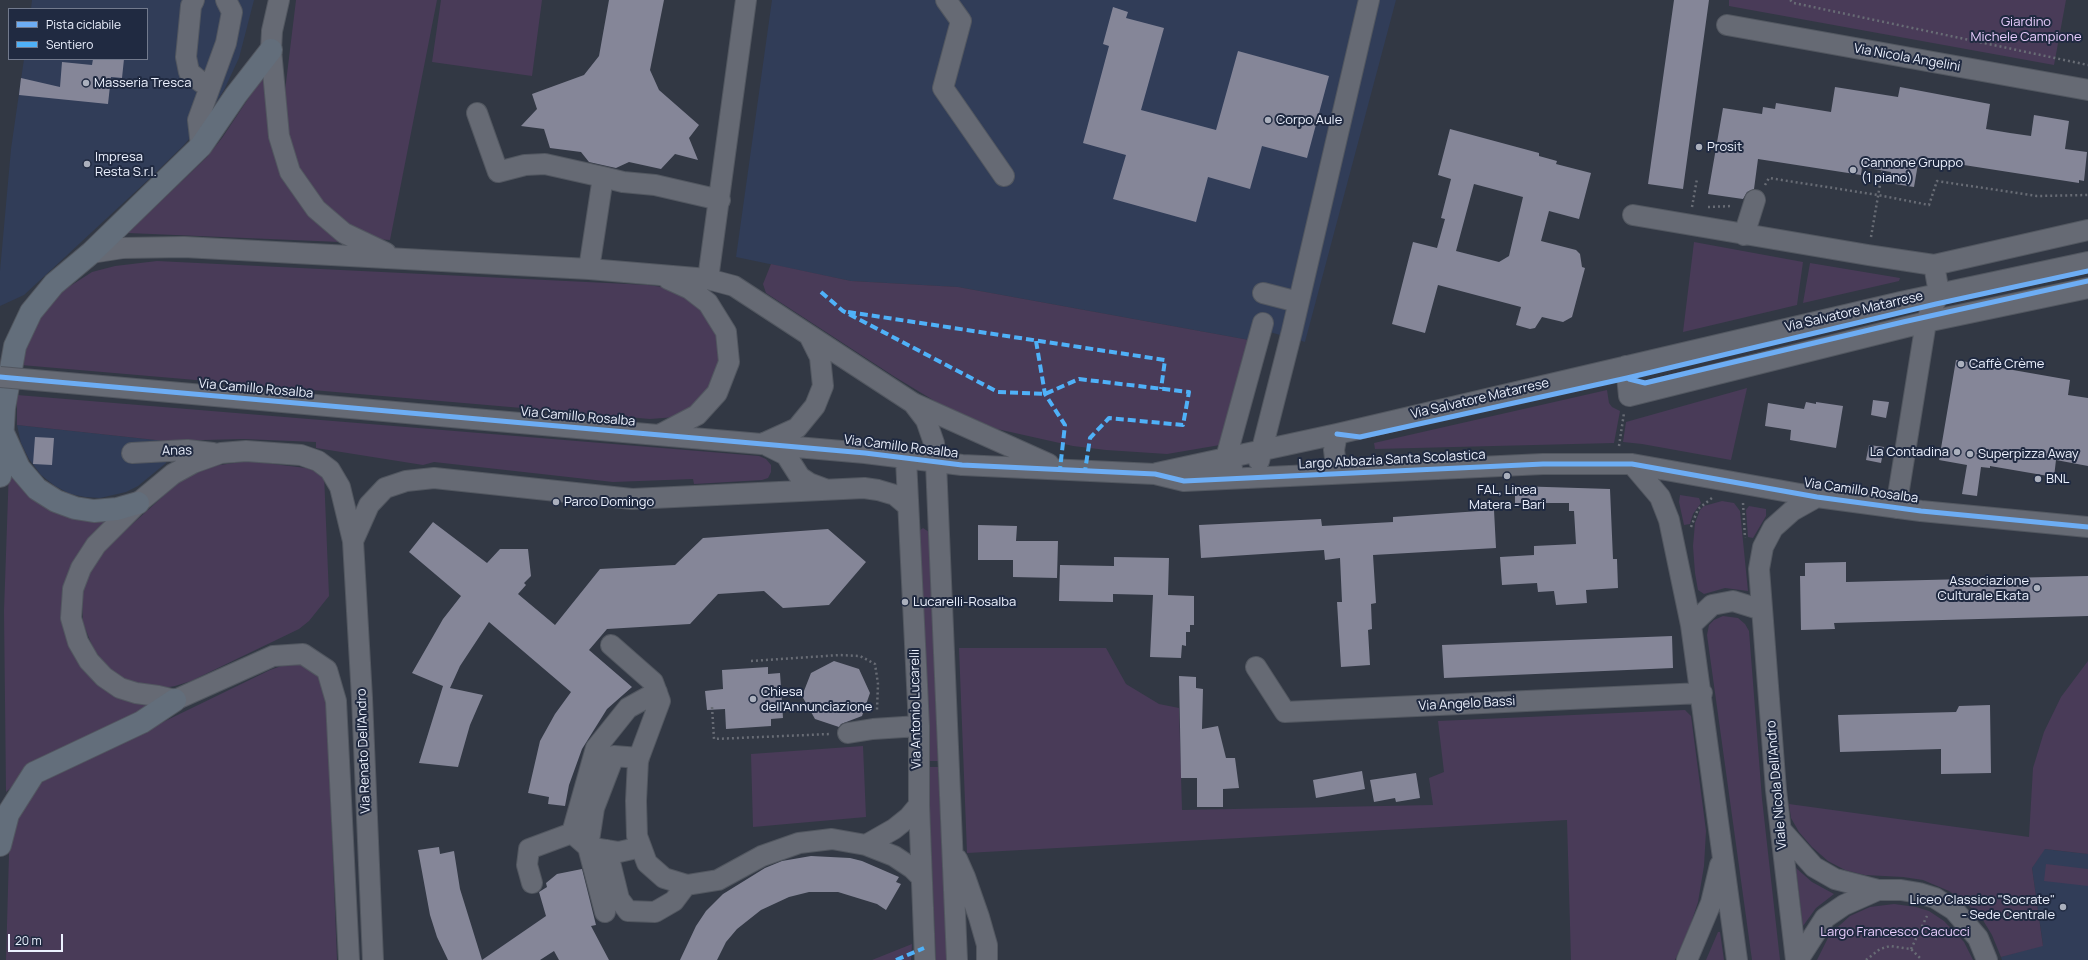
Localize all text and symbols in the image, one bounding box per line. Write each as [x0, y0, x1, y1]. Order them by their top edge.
legend [8, 8, 148, 60]
park label: Giardino Michele Campione [1971, 14, 2081, 45]
text: Pista ciclabile [46, 16, 121, 33]
text: Sentiero [46, 36, 93, 53]
street label: Via Nicola Angelini [1852, 41, 1962, 75]
place label: Masseria Tresca [94, 75, 191, 91]
marker: Masseria Tresca [81, 78, 91, 88]
place label: Corpo Aule [1276, 112, 1342, 128]
marker: Corpo Aule [1263, 115, 1273, 125]
place label: Prosit [1707, 139, 1742, 155]
marker: Prosit [1694, 142, 1704, 152]
place label: Impresa Resta S.r.l. [95, 149, 157, 180]
place label: Cannone Gruppo (1 piano) [1861, 155, 1963, 186]
marker: Impresa Resta S.r.l. [82, 159, 92, 169]
marker: Cannone Gruppo (1 piano) [1848, 165, 1858, 175]
street label: Via Salvatore Matarrese [1783, 288, 1925, 336]
place label: Caffè Crème [1969, 356, 2044, 372]
marker: Caffè Crème [1956, 359, 1966, 369]
street label: Via Salvatore Matarrese [1409, 375, 1551, 423]
street label: Via Camillo Rosalba [198, 376, 314, 402]
street label: Via Camillo Rosalba [520, 404, 636, 430]
street label: Via Camillo Rosalba [843, 432, 959, 462]
street label: Anas [162, 443, 192, 459]
place label: La Contadina [1870, 444, 1949, 460]
place label: Superpizza Away [1978, 446, 2079, 462]
street label: Largo Abbazia Santa Scolastica [1298, 447, 1486, 473]
marker: La Contadina [1952, 447, 1962, 457]
marker: Superpizza Away [1965, 449, 1975, 459]
marker: FAL, Linea Matera - Bari [1502, 471, 1512, 481]
place label: BNL [2046, 471, 2070, 487]
marker: BNL [2033, 474, 2043, 484]
street label: Via Camillo Rosalba [1803, 475, 1919, 507]
place label: FAL, Linea Matera - Bari [1469, 482, 1545, 513]
place label: Parco Domingo [564, 494, 654, 510]
marker: Parco Domingo [551, 497, 561, 507]
place label: Associazione Culturale Ekata [1938, 573, 2029, 604]
marker: Associazione Culturale Ekata [2032, 583, 2042, 593]
place label: Lucarelli-Rosalba [913, 594, 1016, 610]
marker: Lucarelli-Rosalba [900, 597, 910, 607]
street label: Via Antonio Lucarelli [907, 649, 925, 769]
place label: Chiesa dell'Annunciazione [761, 684, 872, 715]
street label: Via Renato Dell'Andro [354, 688, 374, 814]
marker: Chiesa dell'Annunciazione [748, 694, 758, 704]
street label: Via Angelo Bassi [1418, 694, 1516, 714]
street label: Viale Nicola Dell'Andro [1764, 720, 1790, 850]
place label: Liceo Classico "Socrate" - Sede Centrale [1910, 892, 2055, 923]
marker: Liceo Classico "Socrate" - Sede Centrale [2058, 902, 2068, 912]
park label: Largo Francesco Cacucci [1820, 924, 1970, 940]
scale bar [10, 926, 65, 952]
text: 20 m [15, 932, 42, 949]

